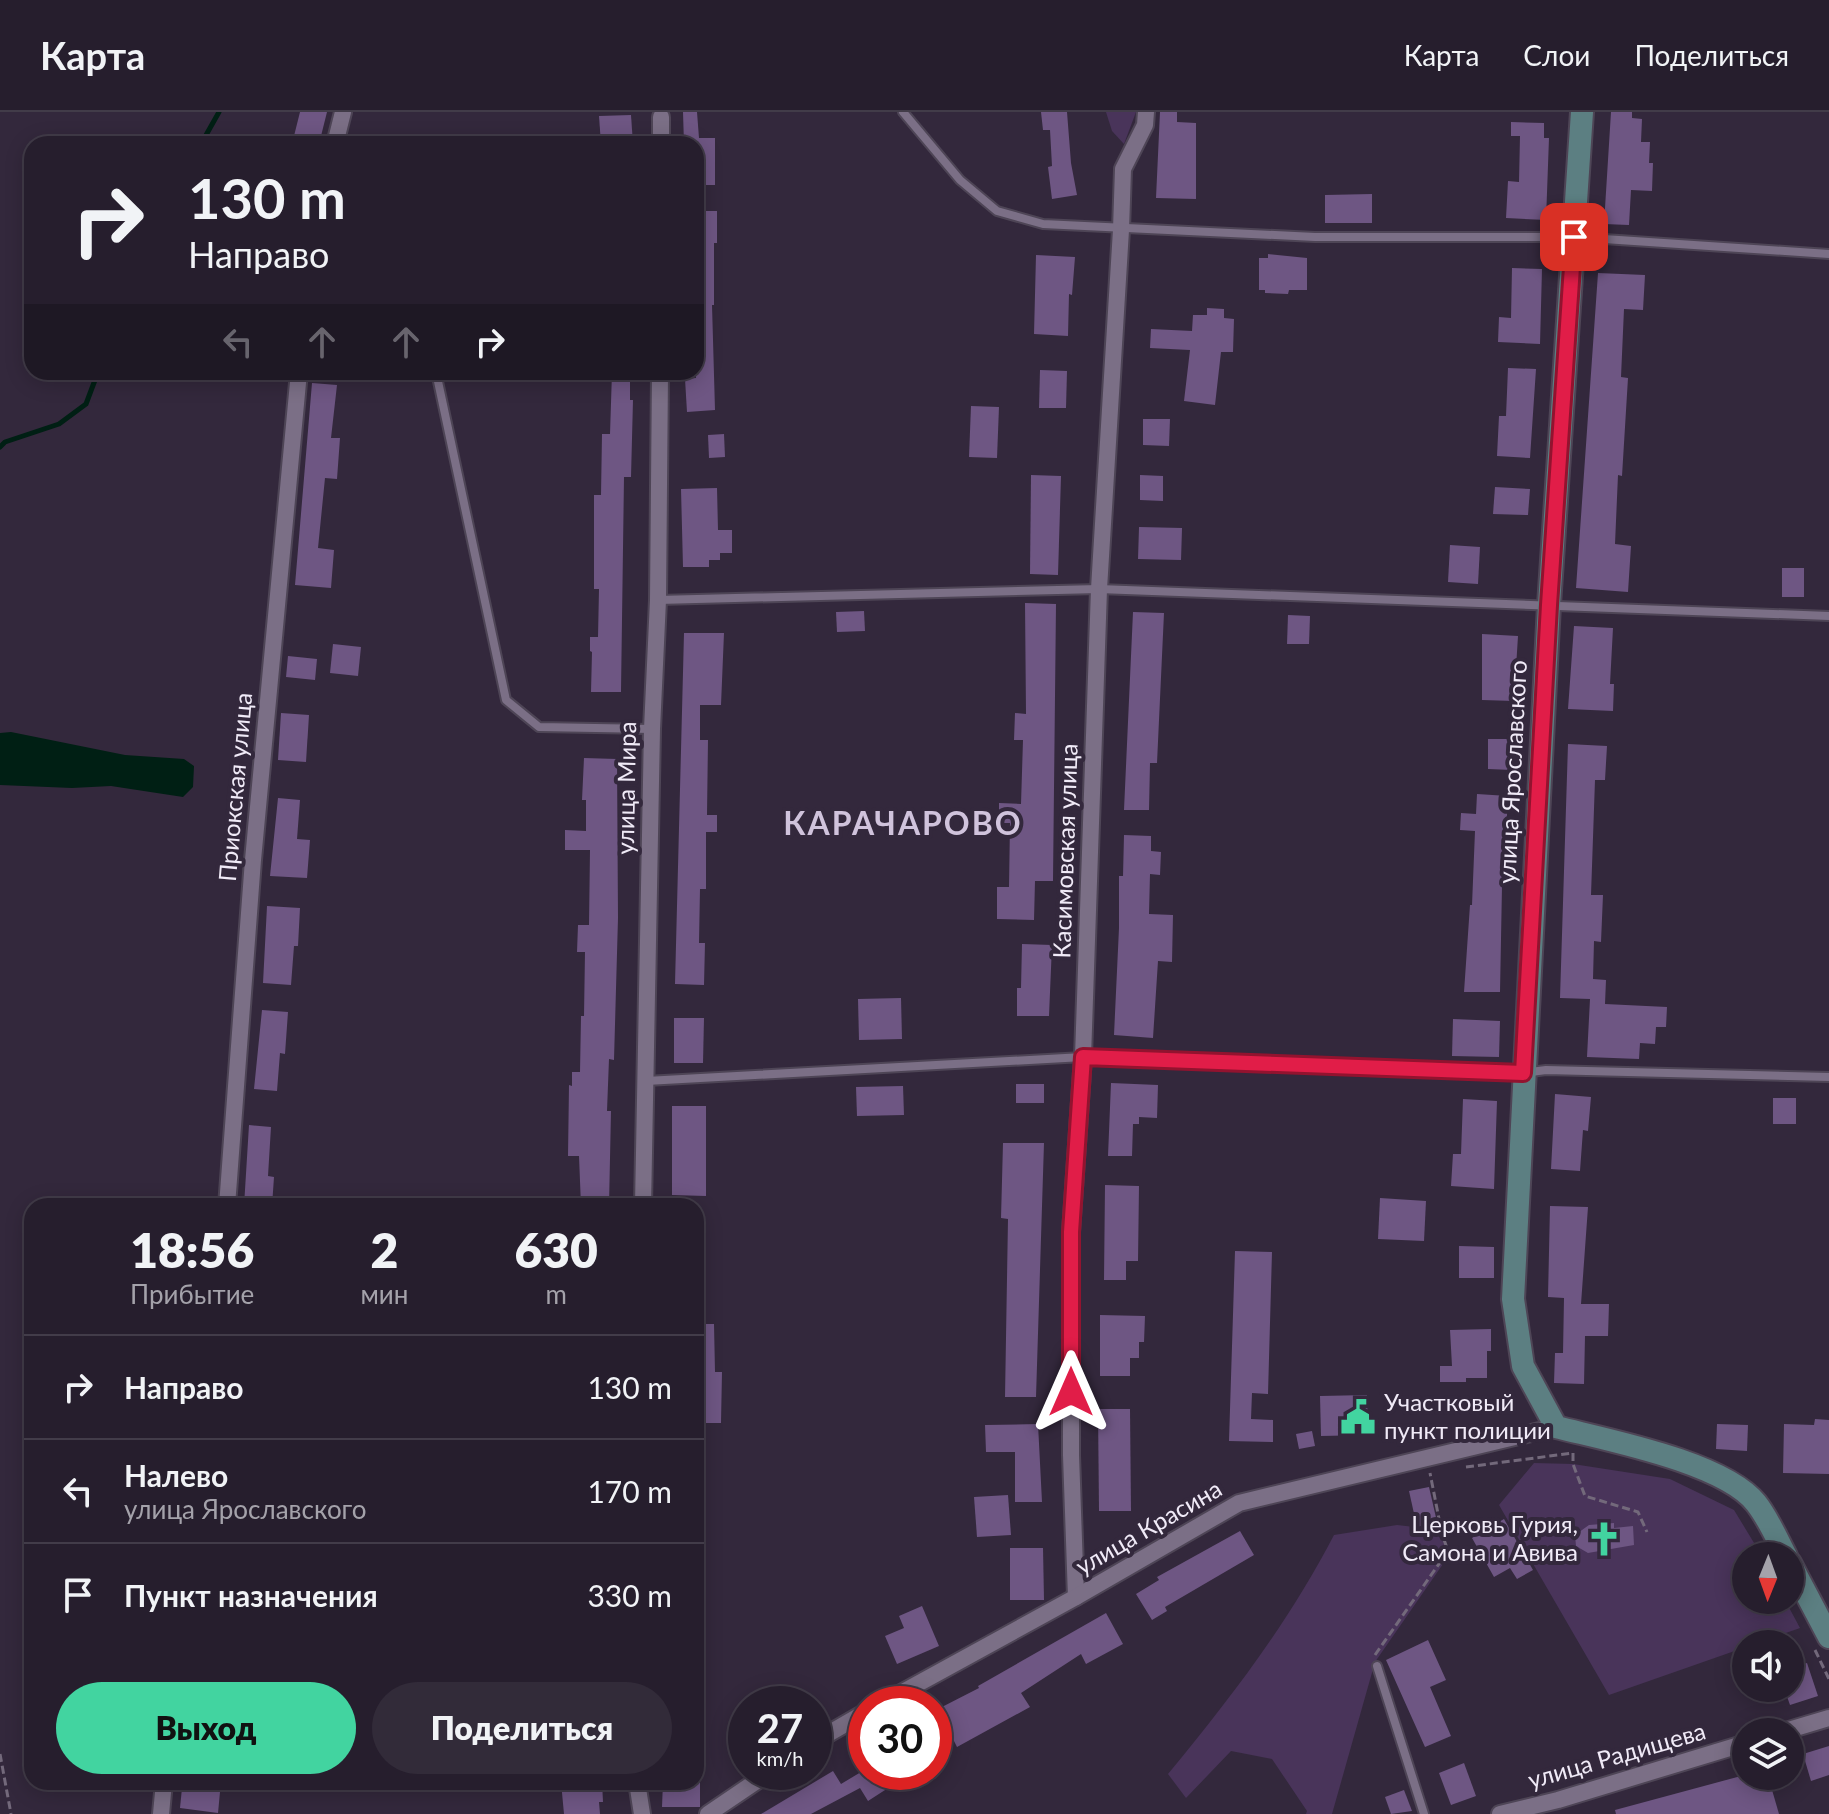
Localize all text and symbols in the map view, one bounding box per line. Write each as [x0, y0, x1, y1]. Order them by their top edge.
text: Карта [40, 32, 145, 78]
text: Карта [1404, 38, 1479, 72]
text: Слои [1523, 38, 1590, 72]
text: Поделиться [1634, 38, 1789, 72]
text: 130 m [188, 164, 346, 231]
icon: right [56, 168, 160, 272]
pin [1540, 203, 1608, 271]
icon: arrive [1552, 215, 1596, 259]
text: Направо [188, 232, 329, 276]
icon: left [216, 320, 260, 364]
icon: ahead [300, 320, 344, 364]
icon: ahead [384, 320, 428, 364]
icon: right [468, 320, 512, 364]
street label: улица Ярославского [1491, 659, 1532, 884]
street label: Приокская улица [212, 691, 257, 883]
street label: улица Мира [610, 721, 641, 855]
street label: Касимовская улица [1046, 743, 1083, 959]
district label: КАРАЧАРОВО [783, 803, 1023, 842]
text: 18:56 [130, 1221, 254, 1278]
text: 2 [370, 1221, 398, 1278]
text: 630 [514, 1221, 598, 1278]
text: Прибытие [130, 1278, 254, 1310]
text: мин [360, 1278, 408, 1310]
text: m [545, 1278, 567, 1310]
position arrow [1029, 1350, 1113, 1434]
icon: right [56, 1365, 100, 1409]
text: Направо [124, 1369, 244, 1405]
text: 130 m [587, 1369, 672, 1405]
place label: Участковый пункт полиции [1384, 1387, 1551, 1444]
public building icon: Участковый пункт полиции [1339, 1398, 1377, 1436]
text: Налево [124, 1457, 228, 1493]
icon: left [56, 1469, 100, 1513]
text: 170 m [587, 1473, 672, 1509]
street label: улица Красина [1070, 1473, 1226, 1580]
text: улица Ярославского [124, 1493, 366, 1525]
place label: Церковь Гурия, Самона и Авива [1402, 1509, 1578, 1566]
church icon: Церковь Гурия, Самона и Авива [1585, 1520, 1623, 1558]
north arrow [1732, 1542, 1804, 1614]
map controls [1732, 1542, 1804, 1790]
icon: arrive [56, 1573, 100, 1617]
text: Пункт назначения [124, 1577, 378, 1613]
text: 330 m [587, 1577, 672, 1613]
button: sound [1732, 1630, 1804, 1702]
button: Выход [56, 1682, 356, 1774]
button: Поделиться [372, 1682, 672, 1774]
speed limit sign: 30 [848, 1686, 952, 1790]
text: 27 [757, 1704, 803, 1752]
street label: улица Радищева [1524, 1715, 1709, 1794]
button: layers [1732, 1718, 1804, 1790]
text: km/h [757, 1746, 803, 1770]

